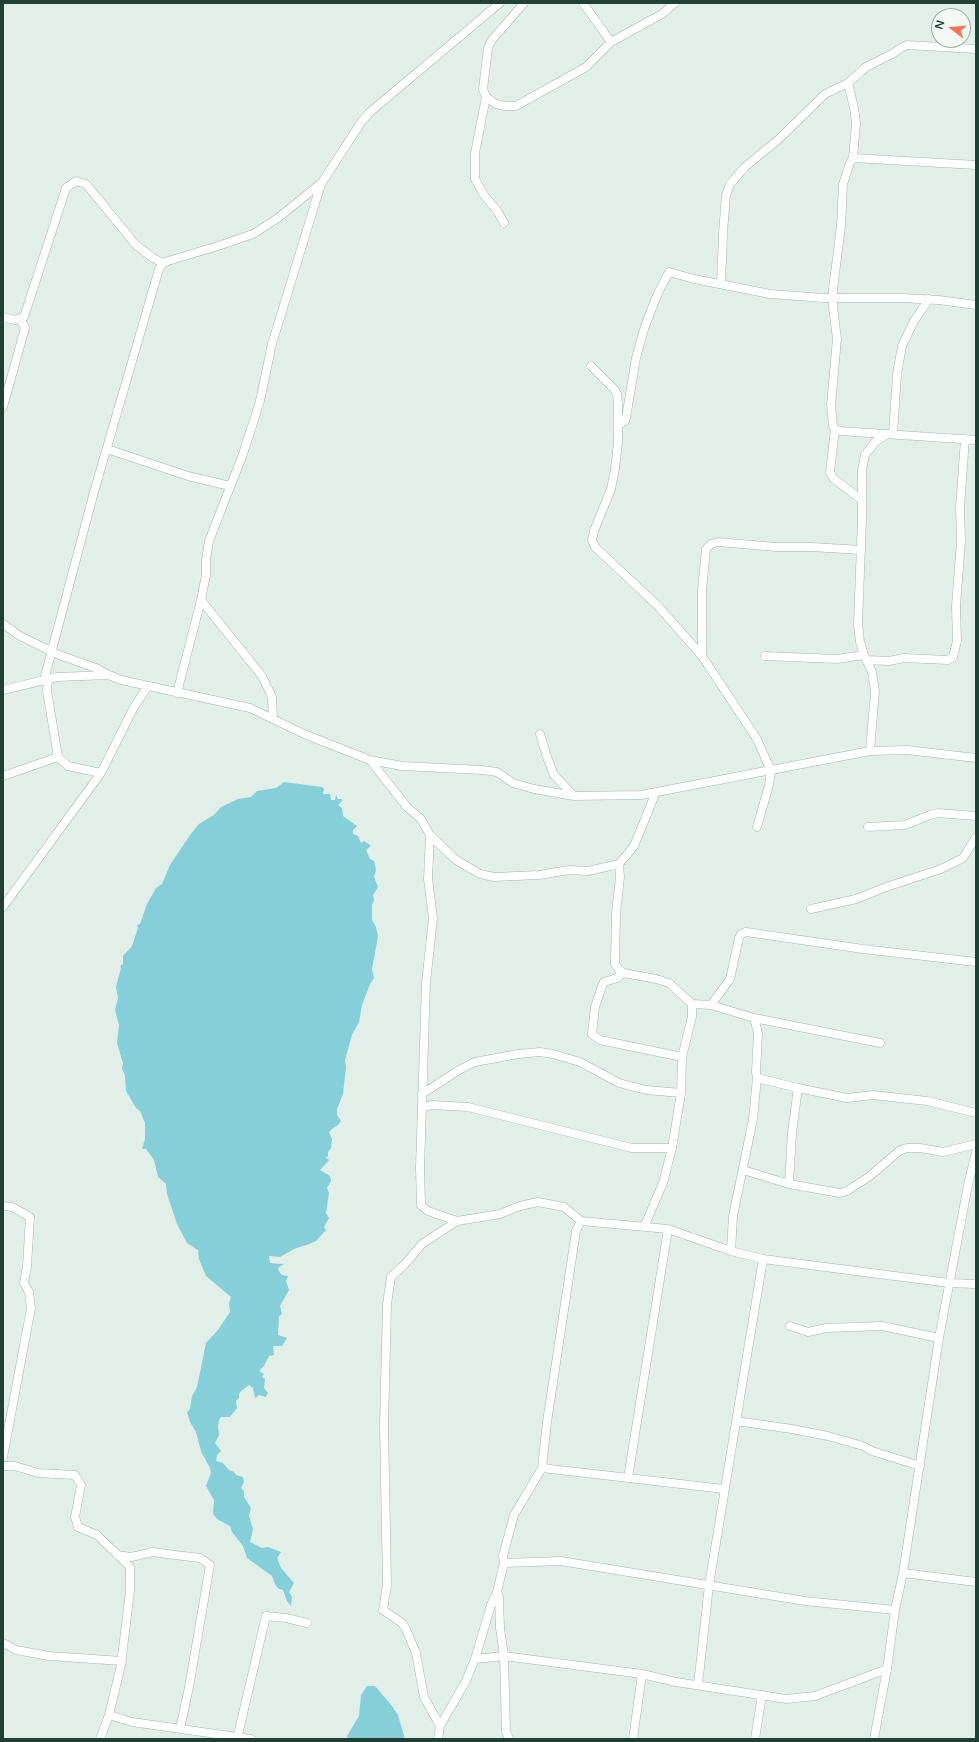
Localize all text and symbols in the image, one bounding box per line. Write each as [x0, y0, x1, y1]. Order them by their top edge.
north arrow [931, 8, 971, 48]
text: N [932, 19, 947, 31]

